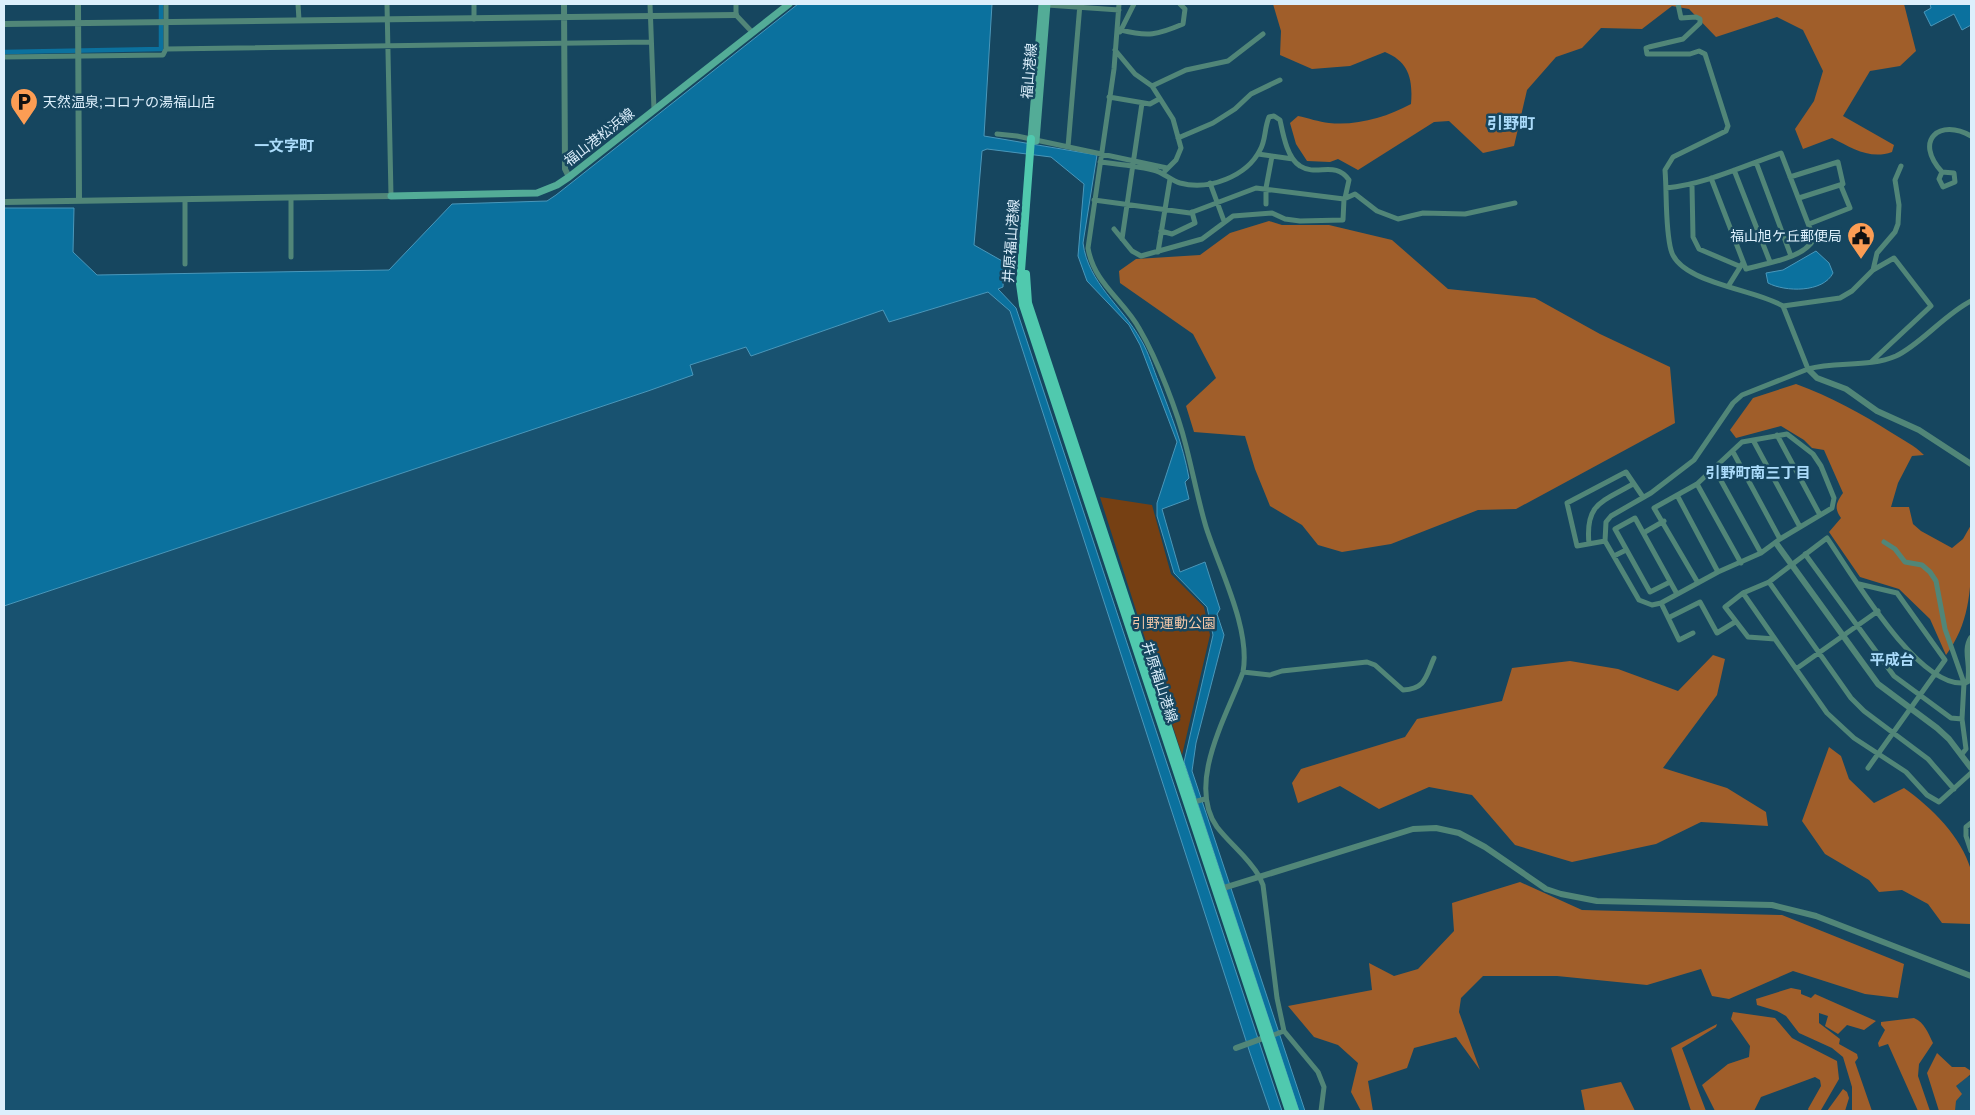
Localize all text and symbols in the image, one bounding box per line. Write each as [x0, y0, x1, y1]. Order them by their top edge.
street label: 福山港線 [1019, 42, 1039, 100]
parking icon: 天然温泉;コロナの湯福山店 [9, 87, 39, 126]
place label: 天然温泉;コロナの湯福山店 [43, 94, 215, 110]
street label: 福山港松浜線 [561, 105, 637, 169]
district label: 引野町 [1487, 115, 1535, 132]
district label: 一文字町 [254, 137, 314, 154]
street label: 井原福山港線 [1000, 199, 1022, 283]
public building icon: 福山旭ケ丘郵便局 [1846, 221, 1876, 260]
place label: 福山旭ケ丘郵便局 [1730, 228, 1842, 244]
district label: 引野町南三丁目 [1705, 464, 1811, 481]
park label: 引野運動公園 [1132, 615, 1216, 631]
street label: 井原福山港線 [1139, 640, 1181, 724]
district label: 平成台 [1869, 651, 1915, 668]

